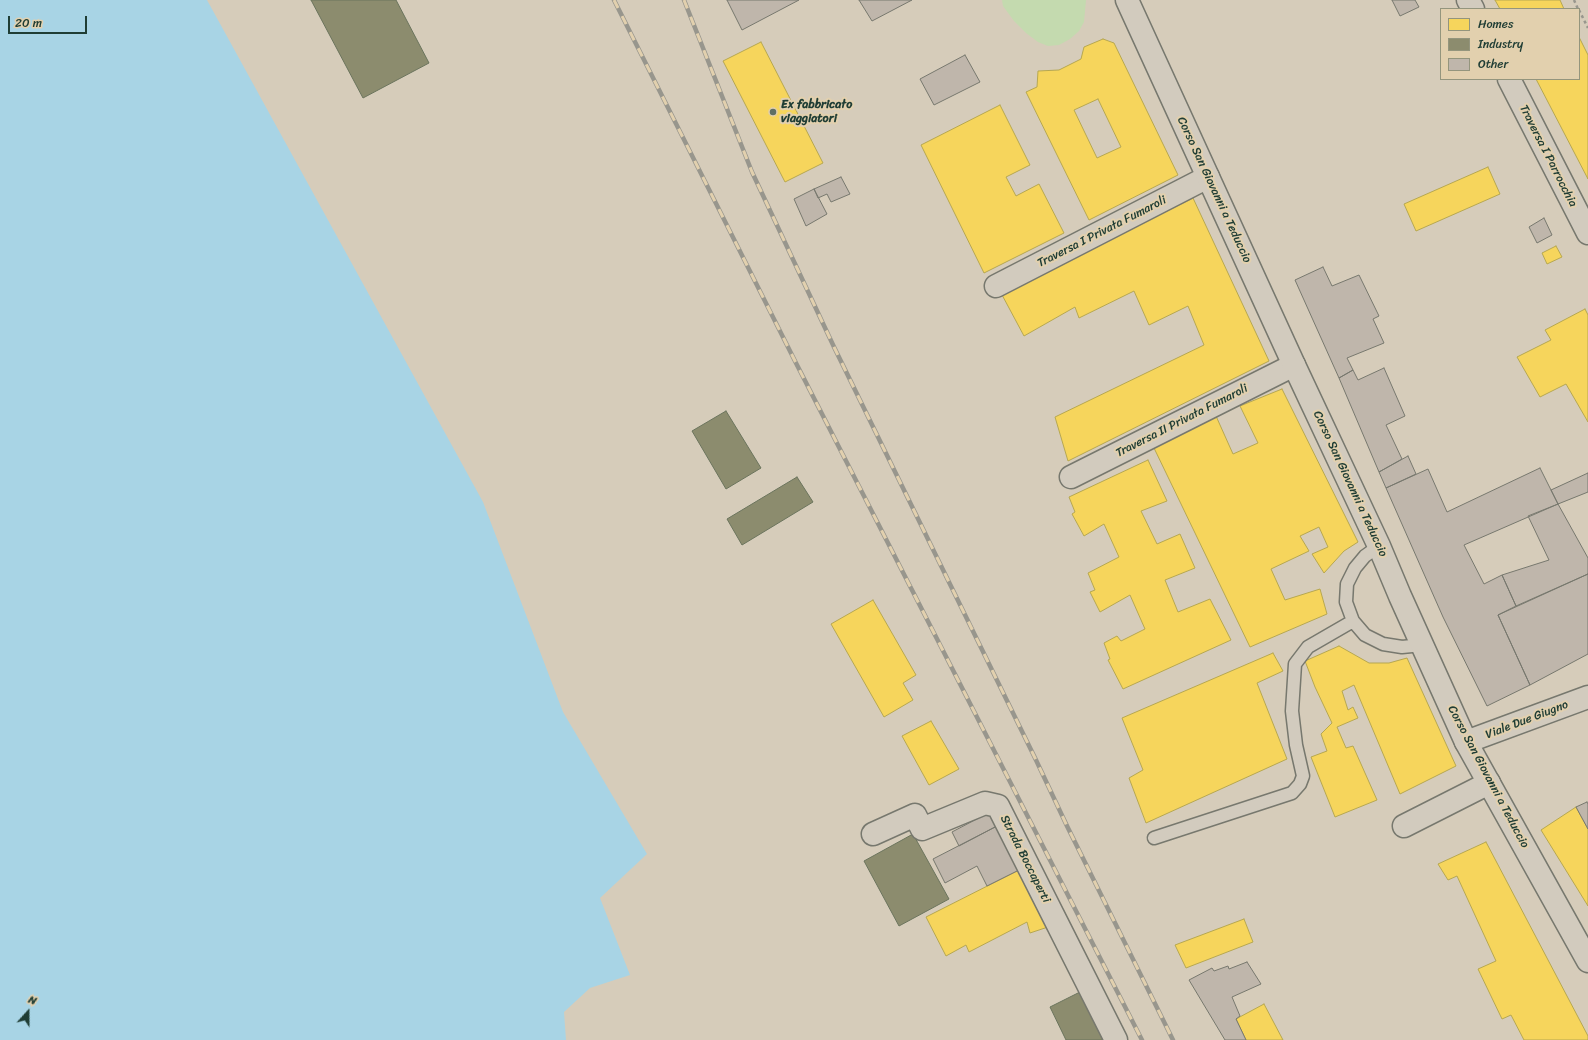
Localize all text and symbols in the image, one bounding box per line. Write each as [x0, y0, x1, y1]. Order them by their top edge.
scale bar [10, 8, 89, 34]
legend [1440, 8, 1580, 80]
text: 20 m [15, 12, 42, 34]
text: Homes [1478, 13, 1514, 35]
text: Industry [1478, 33, 1523, 55]
text: Other [1478, 53, 1508, 75]
place label: Ex fabbricato viaggiatori [781, 98, 852, 126]
street label: Traversa I Parrocchia [1516, 103, 1580, 209]
marker: Ex fabbricato viaggiatori [768, 107, 778, 117]
street label: Corso San Giovanni a Teduccio [1174, 115, 1254, 265]
street label: Traversa I Privata Fumaroli [1035, 193, 1169, 271]
street label: Traversa II Privata Fumaroli [1114, 381, 1250, 461]
street label: Corso San Giovanni a Teduccio [1310, 409, 1390, 559]
street label: Viale Due Giugno [1484, 698, 1570, 742]
street label: Corso San Giovanni a Teduccio [1444, 703, 1532, 851]
street label: Strada Boccaperti [997, 813, 1053, 905]
text: N [26, 990, 39, 1011]
north arrow [8, 992, 48, 1032]

